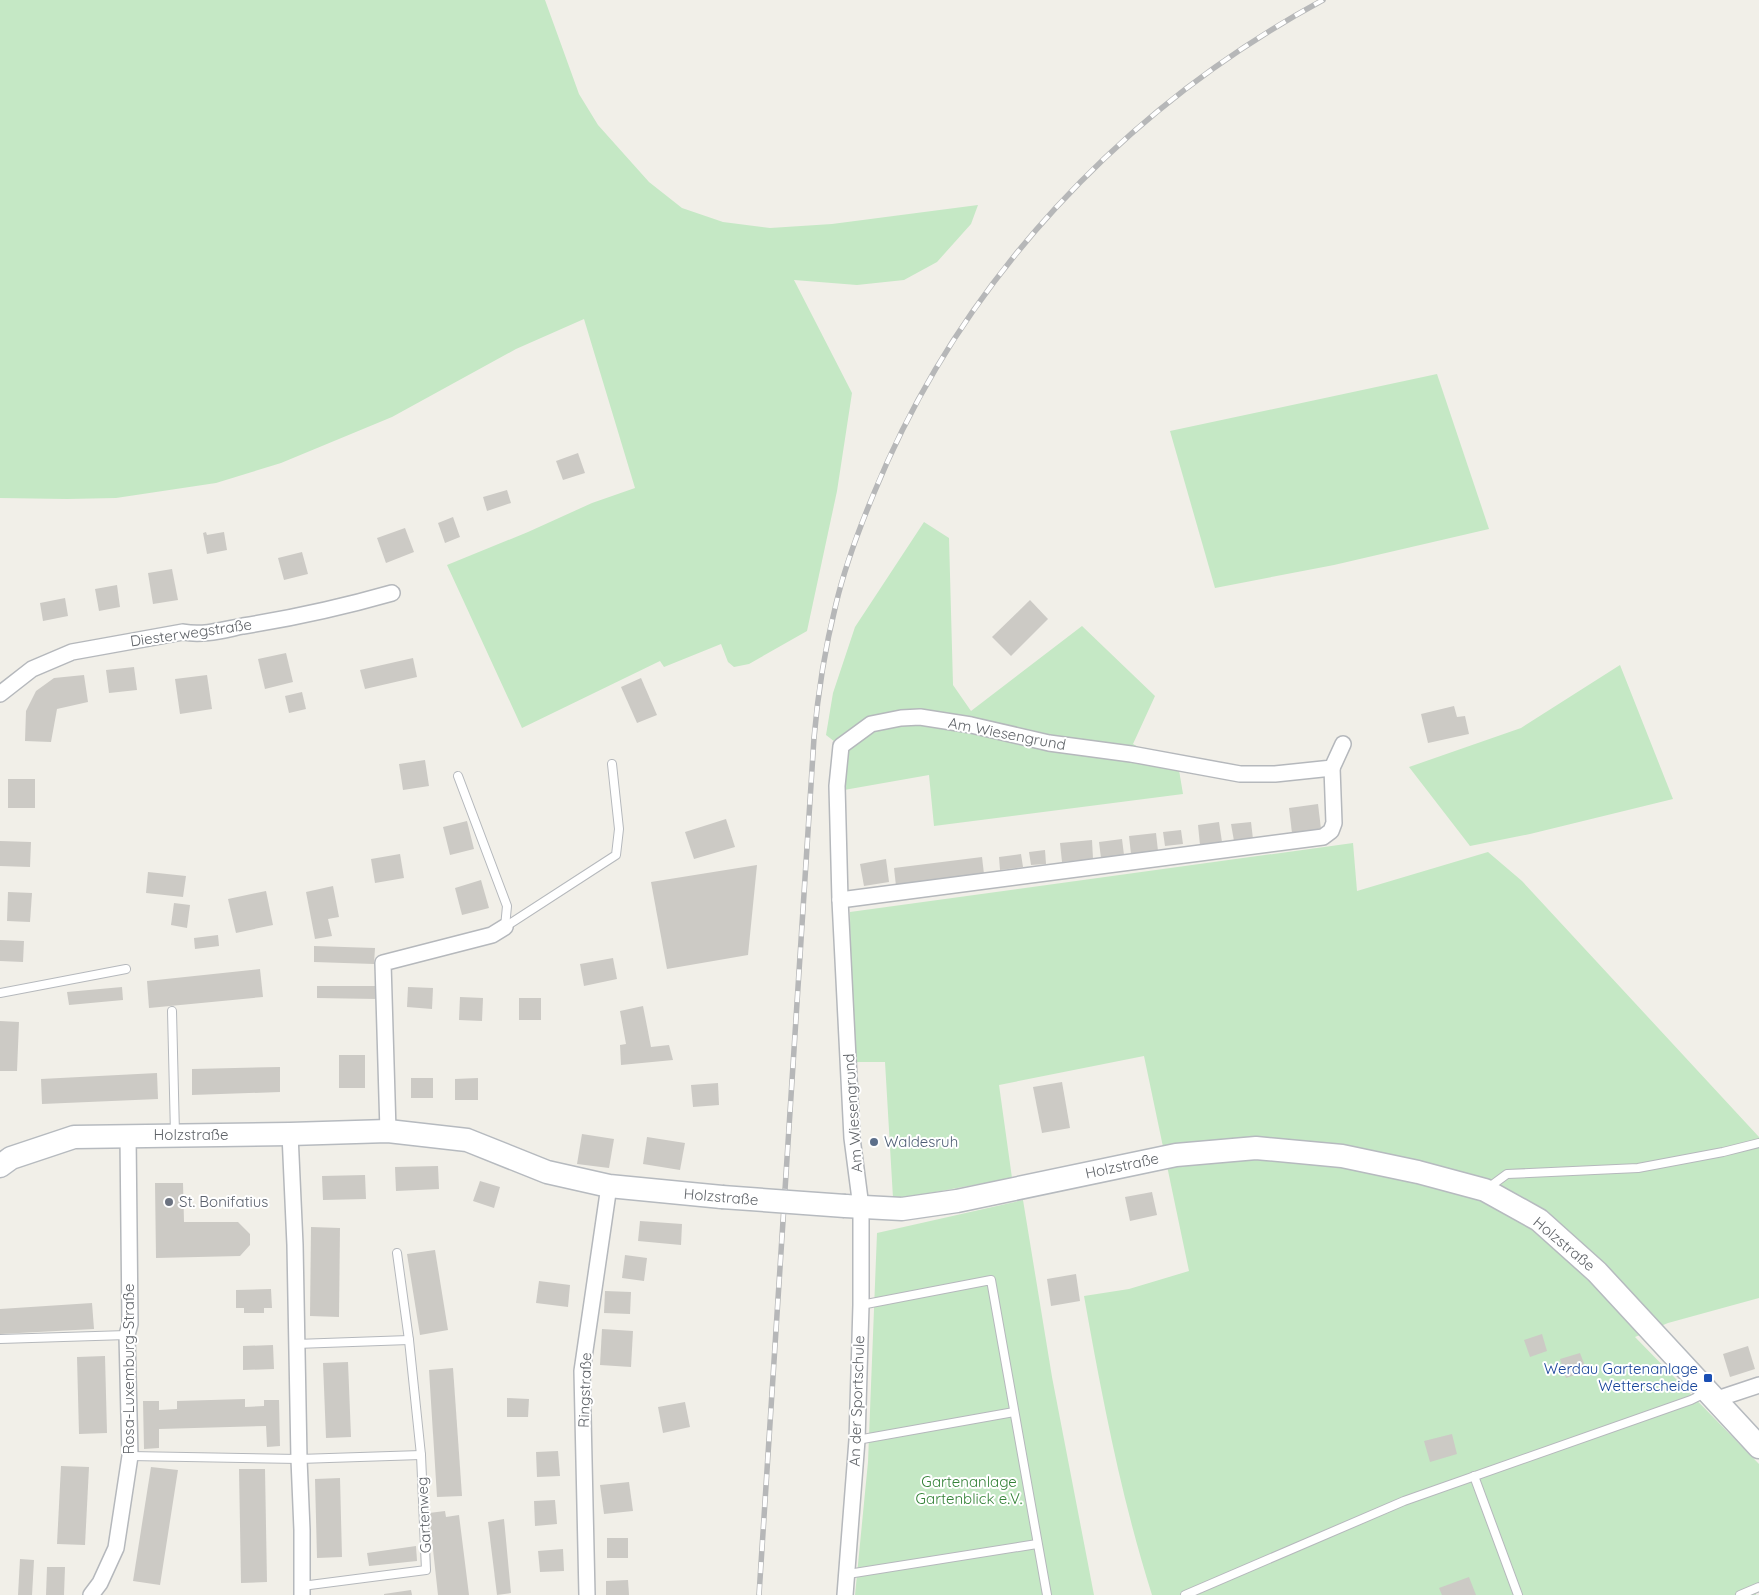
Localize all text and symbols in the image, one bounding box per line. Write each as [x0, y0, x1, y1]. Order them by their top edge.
street label: Diesterwegstraße [129, 615, 253, 650]
street label: Am Wiesengrund [947, 713, 1067, 754]
street label: Am Wiesengrund [839, 1053, 866, 1173]
street label: Holzstraße [154, 1125, 228, 1144]
place label: Waldesruh [884, 1132, 958, 1151]
marker: Waldesruh [868, 1136, 880, 1148]
street label: Holzstraße [1083, 1148, 1160, 1183]
street label: Holzstraße [683, 1184, 759, 1209]
place label: St. Bonifatius [179, 1192, 268, 1211]
marker: St. Bonifatius [163, 1196, 175, 1208]
street label: Holzstraße [1530, 1212, 1599, 1275]
street label: Rosa-Luxemburg-Straße [119, 1283, 138, 1455]
street label: An der Sportschule [845, 1335, 868, 1467]
street label: Ringstraße [574, 1352, 595, 1428]
place label: Werdau Gartenanlage Wetterscheide [1544, 1359, 1698, 1395]
marker: Werdau Gartenanlage Wetterscheide [1702, 1372, 1714, 1384]
park label: Gartenanlage Gartenblick e.V. [915, 1472, 1023, 1508]
street label: Gartenweg [412, 1476, 435, 1554]

